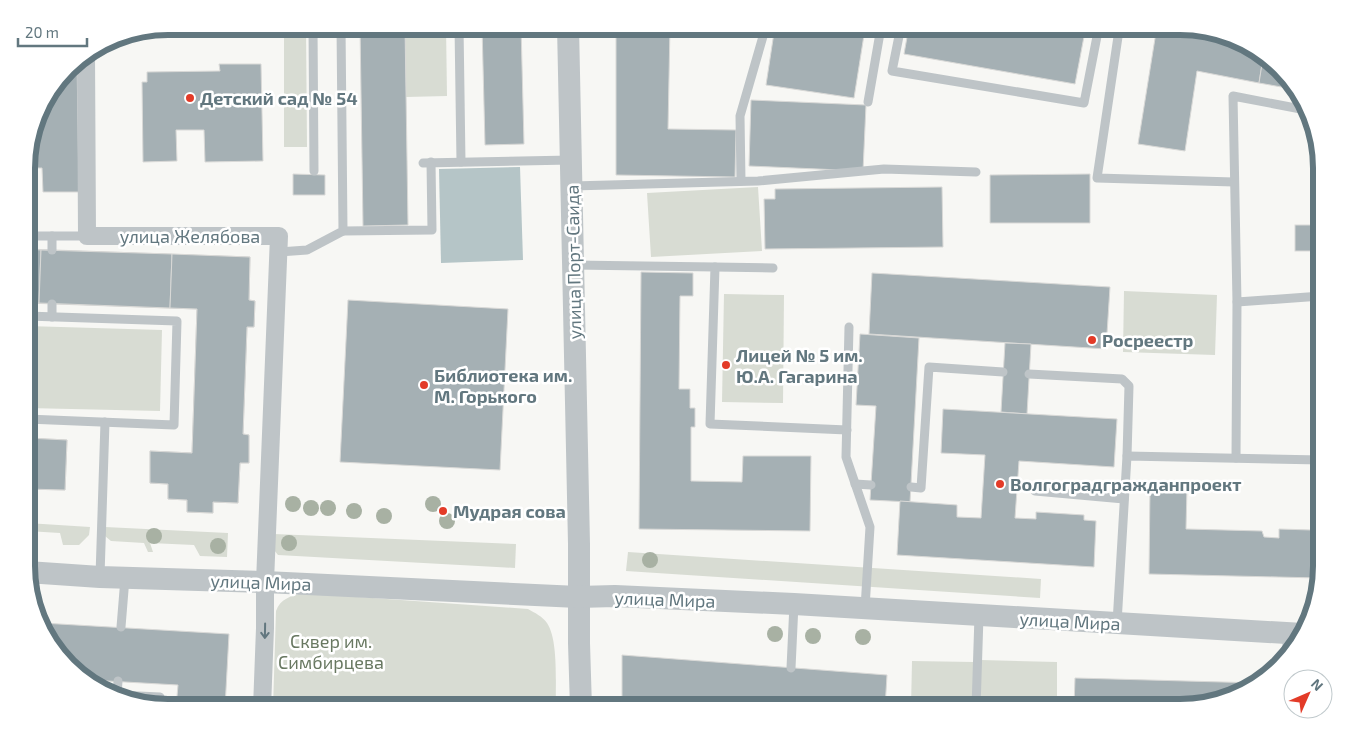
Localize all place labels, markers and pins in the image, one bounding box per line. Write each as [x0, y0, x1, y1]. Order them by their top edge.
place label: Детский сад № 54 [200, 87, 358, 109]
marker: Детский сад № 54 [184, 92, 196, 104]
place label: Росреестр [1102, 329, 1194, 351]
marker: Росреестр [1086, 334, 1098, 346]
place label: Лицей № 5 им. Ю.А. Гагарина [736, 344, 863, 387]
marker: Лицей № 5 им. Ю.А. Гагарина [720, 359, 732, 371]
place label: Библиотека им. М. Горького [434, 364, 572, 407]
marker: Библиотека им. М. Горького [418, 379, 430, 391]
place label: Волгоградгражданпроект [1010, 473, 1241, 495]
marker: Волгоградгражданпроект [994, 478, 1006, 490]
place label: Мудрая сова [453, 500, 566, 522]
marker: Мудрая сова [437, 505, 449, 517]

